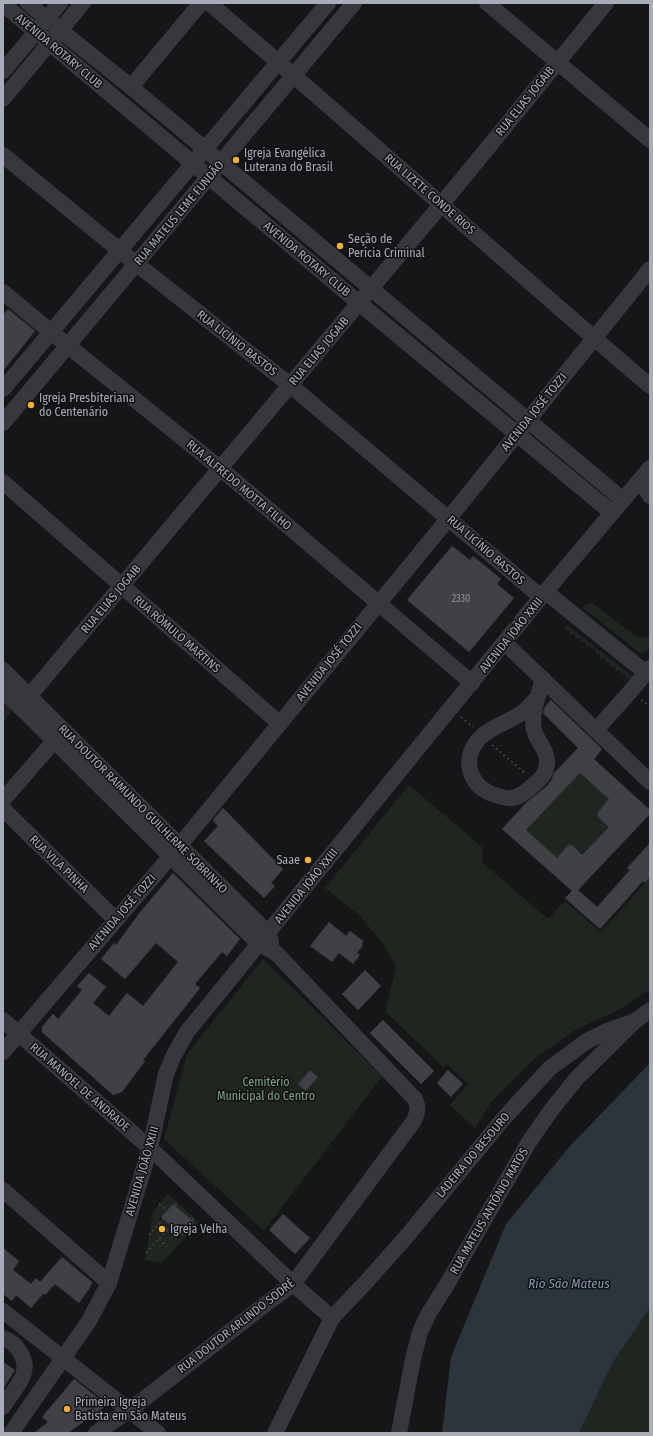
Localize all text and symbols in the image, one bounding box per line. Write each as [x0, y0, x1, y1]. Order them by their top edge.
street label: AVENIDA ROTARY CLUB [13, 11, 106, 92]
street label: RUA ELIAS JOGAIB [493, 63, 558, 139]
place label: Igreja Evangélica Luterana do Brasil [244, 146, 333, 174]
street label: RUA LIZETE CONDE RIOS [382, 151, 478, 237]
marker: Igreja Evangélica Luterana do Brasil [231, 155, 241, 165]
street label: RUA MATEUS LEME FUNDÃO [131, 157, 227, 268]
street label: AVENIDA ROTARY CLUB [261, 219, 354, 300]
place label: Seção de Perícia Criminal [348, 232, 425, 260]
marker: Seção de Perícia Criminal [335, 241, 345, 251]
street label: RUA LICÍNIO BASTOS [194, 306, 281, 379]
street label: RUA ELIAS JOGAIB [286, 313, 352, 388]
street label: AVENIDA JOSÉ TOZZI [497, 370, 570, 454]
place label: Igreja Presbiteriana do Centenário [39, 391, 135, 419]
marker: Igreja Presbiteriana do Centenário [26, 400, 36, 410]
street label: RUA ALFREDO MOTTA FILHO [184, 437, 294, 533]
street label: RUA LICÍNIO BASTOS [444, 512, 528, 588]
street label: RUA ELIAS JOGAIB [78, 561, 144, 636]
street label: RUA RÔMULO MARTINS [131, 592, 224, 675]
house number: 2330 [452, 593, 470, 605]
street label: AVENIDA JOÃO XXIII [476, 594, 546, 675]
street label: AVENIDA JOSÉ TOZZI [292, 620, 365, 704]
street label: RUA DOUTOR RAIMUNDO GUILHERME SOBRINHO [56, 722, 230, 896]
street label: RUA VILA PINHA [27, 832, 92, 896]
street label: AVENIDA JOÃO XXIII [271, 845, 341, 926]
place label: Saae [276, 853, 300, 867]
marker: Saae [303, 855, 313, 865]
street label: AVENIDA JOSÉ TOZZI [84, 870, 159, 953]
street label: RUA MANOEL DE ANDRADE [27, 1040, 133, 1134]
park label: Cemitério Municipal do Centro [217, 1075, 315, 1103]
street label: LADEIRA DO BESOURO [433, 1110, 513, 1200]
street label: AVENIDA JOÃO XXIII [122, 1124, 162, 1217]
street label: RUA MATEUS ANTÔNIO MATOS [446, 1145, 531, 1277]
place label: Igreja Velha [170, 1222, 228, 1236]
marker: Igreja Velha [157, 1224, 167, 1234]
street label: RUA DOUTOR ARLINDO SODRÉ [174, 1275, 298, 1376]
water label: Rio São Mateus [528, 1276, 610, 1291]
place label: Primeira Igreja Batista em São Mateus [75, 1395, 186, 1423]
marker: Primeira Igreja Batista em São Mateus [62, 1404, 72, 1414]

